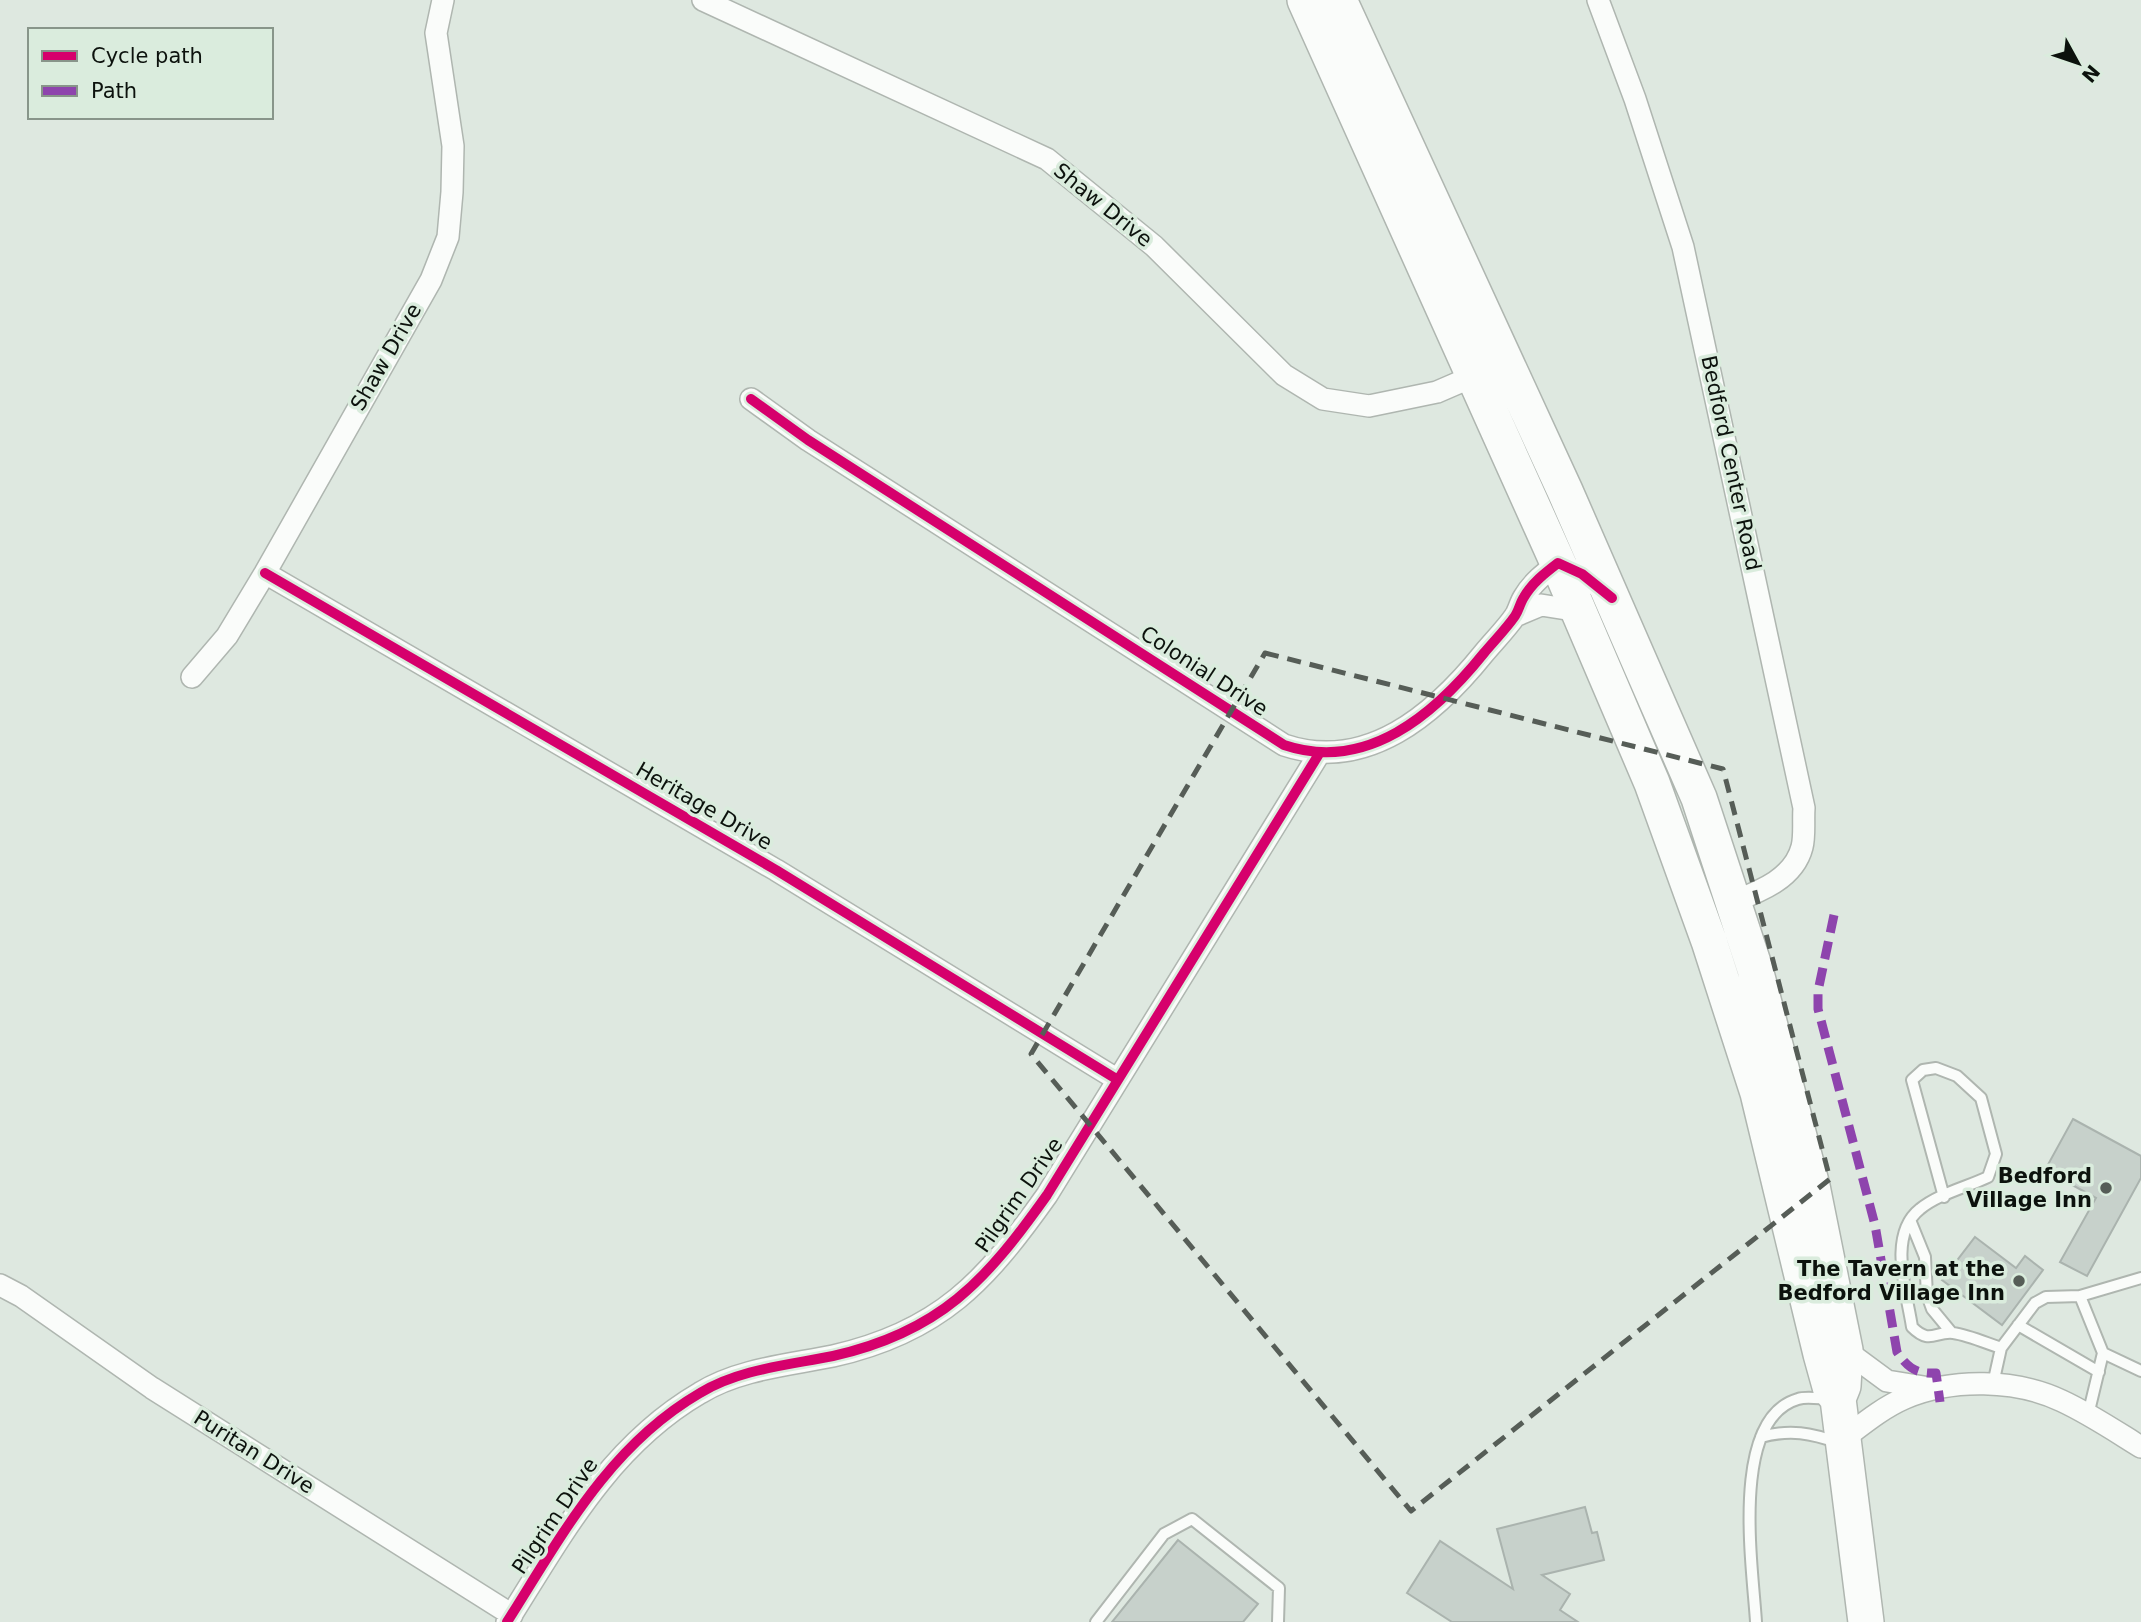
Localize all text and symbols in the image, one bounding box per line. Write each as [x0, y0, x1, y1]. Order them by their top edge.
legend [28, 28, 273, 119]
north arrow [2043, 28, 2113, 98]
text: Cycle path [91, 44, 203, 68]
text: N [2077, 61, 2105, 87]
text: Path [91, 79, 137, 103]
street label: Shaw Drive [1049, 158, 1157, 252]
street label: Shaw Drive [346, 299, 426, 415]
street label: Bedford Center Road [1696, 353, 1766, 573]
street label: Colonial Drive [1136, 621, 1272, 721]
street label: Heritage Drive [632, 757, 776, 855]
street label: Pilgrim Drive [971, 1133, 1067, 1257]
place label: Bedford Village Inn [1966, 1164, 2092, 1212]
marker: Bedford Village Inn [2098, 1180, 2114, 1196]
place label: The Tavern at the Bedford Village Inn [1778, 1257, 2005, 1305]
marker: The Tavern at the Bedford Village Inn [2011, 1273, 2027, 1289]
street label: Puritan Drive [189, 1405, 319, 1499]
street label: Pilgrim Drive [507, 1453, 603, 1579]

